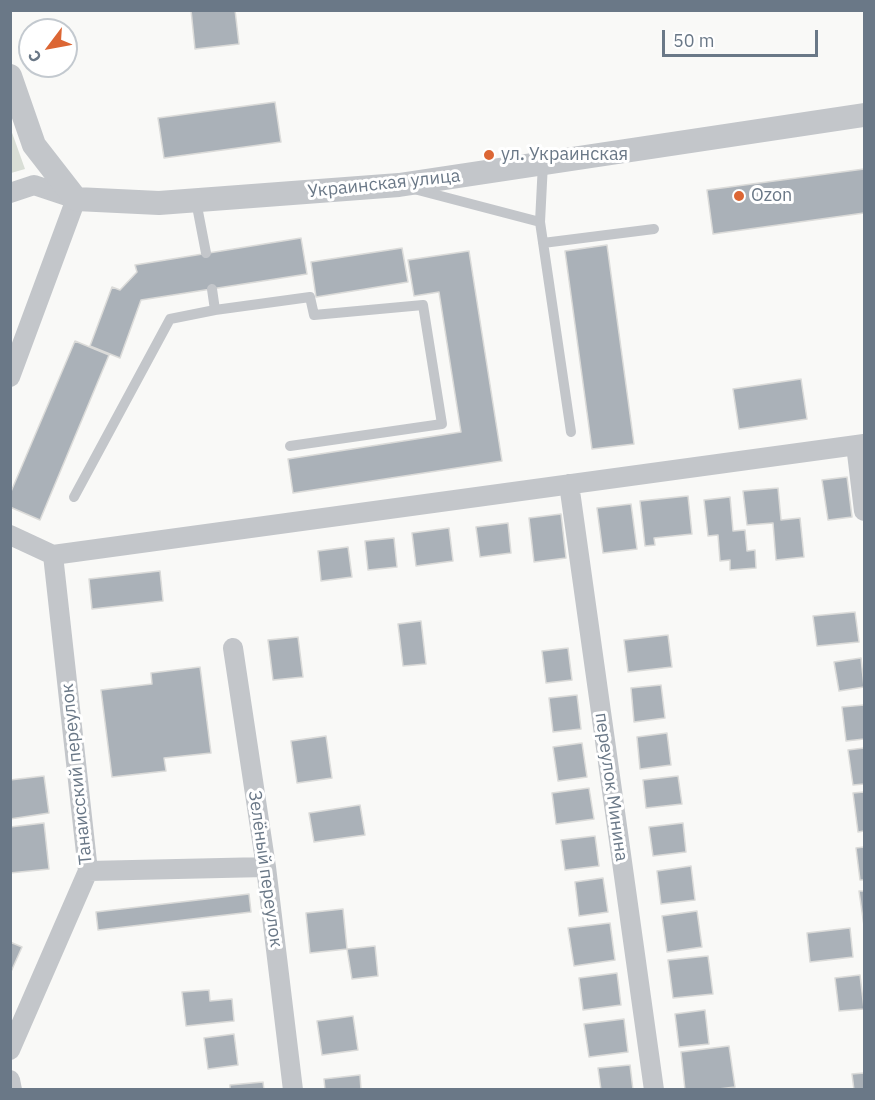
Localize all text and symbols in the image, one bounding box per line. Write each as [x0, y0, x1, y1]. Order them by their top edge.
north arrow [18, 18, 78, 78]
scale bar [665, 18, 821, 56]
text: 50 m [673, 29, 715, 52]
text: С [23, 47, 46, 66]
place label: ул. Украинская [501, 144, 628, 166]
marker: ул. Украинская [482, 148, 496, 162]
street label: Украинская улица [307, 165, 461, 203]
place label: Ozon [751, 185, 792, 207]
marker: Ozon [732, 189, 746, 203]
street label: Танаисский переулок [57, 682, 97, 866]
street label: переулок Минина [590, 711, 632, 863]
street label: Зелёный переулок [243, 789, 287, 949]

